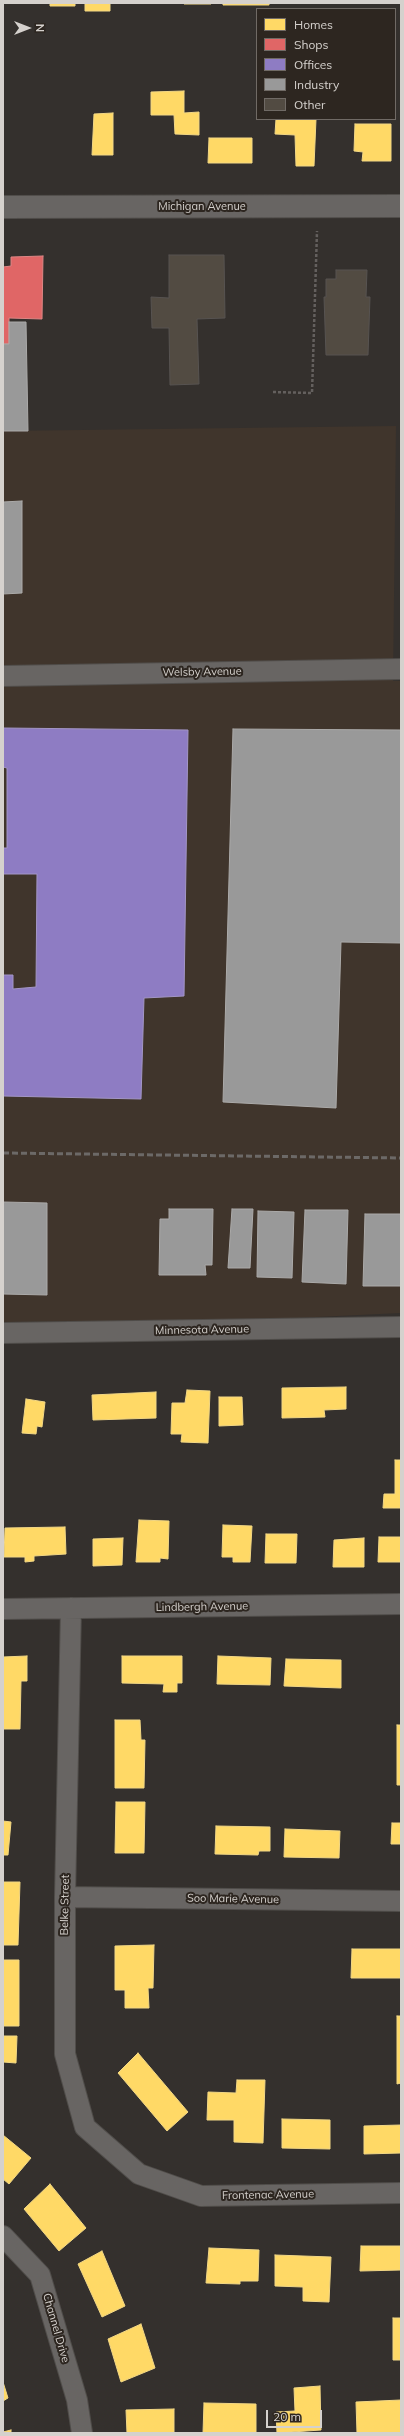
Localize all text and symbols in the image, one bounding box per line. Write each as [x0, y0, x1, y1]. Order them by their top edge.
north arrow [8, 8, 48, 48]
legend [256, 8, 396, 120]
text: Homes [294, 17, 333, 32]
text: N [33, 24, 47, 32]
text: Shops [294, 37, 329, 52]
text: Offices [294, 57, 332, 72]
text: Industry [294, 77, 339, 92]
text: Other [294, 97, 325, 112]
street label: Michigan Avenue [158, 200, 246, 214]
street label: Welsby Avenue [162, 665, 242, 679]
street label: Minnesota Avenue [155, 1323, 249, 1337]
street label: Lindbergh Avenue [156, 1600, 248, 1614]
street label: Belke Street [58, 1874, 72, 1936]
street label: Soo Marie Avenue [187, 1892, 279, 1906]
street label: Frontenac Avenue [222, 2188, 314, 2202]
street label: Channel Drive [40, 2292, 72, 2364]
scale bar [268, 2402, 324, 2428]
text: 20 m [273, 2409, 301, 2424]

